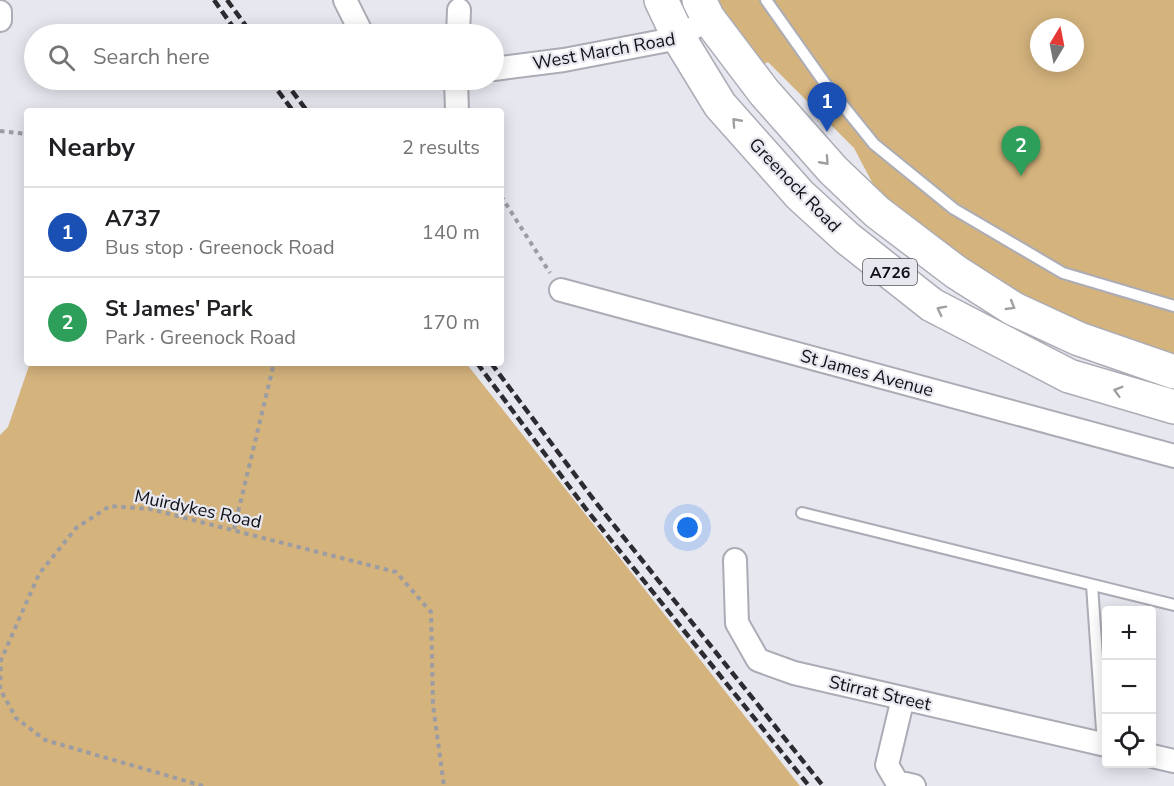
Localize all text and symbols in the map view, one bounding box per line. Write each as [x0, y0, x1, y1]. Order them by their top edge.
north arrow [1030, 18, 1084, 72]
search box [24, 24, 504, 90]
street label: West March Road [531, 27, 677, 75]
icon: search [45, 41, 78, 74]
text: Search here [93, 42, 210, 72]
pin: 1 [808, 82, 846, 132]
one-way arrow [732, 119, 743, 129]
pin: 2 [1002, 126, 1040, 176]
text: Nearby [48, 130, 135, 165]
street label: Greenock Road [744, 133, 846, 237]
text: 2 results [402, 134, 480, 161]
one-way arrow [818, 154, 829, 165]
text: A737 [105, 204, 161, 234]
text: 1 [62, 219, 74, 246]
text: 140 m [422, 219, 480, 246]
text: Bus stop · Greenock Road [105, 234, 335, 261]
road number: A726 [863, 259, 917, 285]
text: St James' Park [105, 294, 253, 324]
one-way arrow [1005, 299, 1015, 310]
one-way arrow [936, 305, 947, 317]
text: 2 [62, 309, 74, 336]
text: 170 m [422, 309, 480, 336]
text: Park · Greenock Road [105, 324, 296, 351]
street label: St James Avenue [798, 344, 936, 402]
one-way arrow [1113, 386, 1124, 398]
street label: Muirdykes Road [132, 484, 264, 534]
your location [673, 513, 702, 542]
map controls [1102, 606, 1156, 768]
button: + [1102, 606, 1156, 660]
button: − [1102, 660, 1156, 714]
street label: Stirrat Street [827, 670, 934, 717]
button: locate [1102, 714, 1156, 768]

